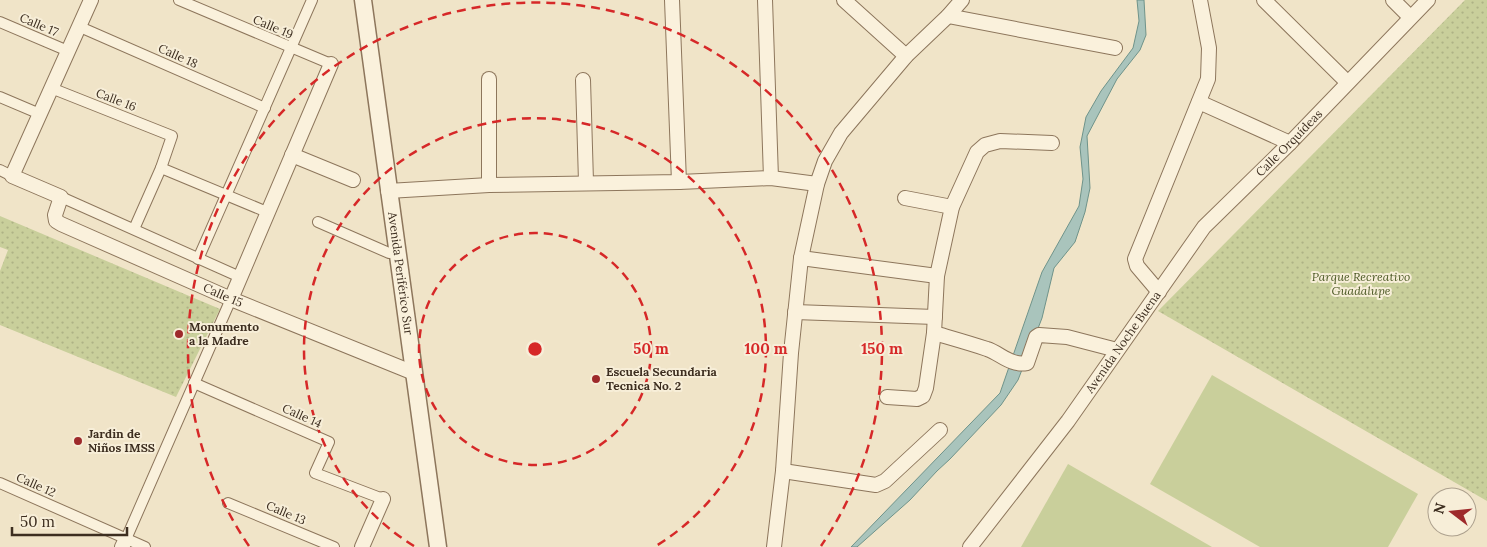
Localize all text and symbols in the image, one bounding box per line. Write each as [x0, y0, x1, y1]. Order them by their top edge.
street label: Calle 17 [18, 10, 61, 40]
street label: Calle 19 [251, 11, 296, 42]
street label: Calle 18 [156, 40, 201, 71]
street label: Calle 16 [94, 85, 139, 114]
street label: Calle Orquídeas [1252, 106, 1325, 179]
street label: Avenida Periférico Sur [385, 210, 417, 337]
park label: Parque Recreativo Guadalupe [1312, 269, 1410, 298]
street label: Calle 15 [201, 280, 245, 310]
street label: Avenida Noche Buena [1081, 288, 1164, 396]
place label: Monumento a la Madre [189, 319, 259, 348]
marker: Monumento a la Madre [173, 328, 185, 340]
text: 50 m [633, 339, 669, 358]
text: 100 m [745, 339, 788, 358]
text: 150 m [861, 339, 903, 358]
centre of rings [526, 340, 544, 358]
place label: Escuela Secundaria Tecnica No. 2 [606, 364, 718, 393]
marker: Escuela Secundaria Tecnica No. 2 [590, 373, 602, 385]
street label: Calle 14 [280, 400, 325, 431]
place label: Jardin de Niños IMSS [88, 426, 155, 455]
marker: Jardin de Niños IMSS [72, 435, 84, 447]
street label: Calle 12 [14, 469, 58, 500]
north arrow [1427, 487, 1477, 537]
street label: Calle 13 [264, 497, 309, 528]
text: N [1429, 501, 1450, 516]
scale bar [12, 504, 128, 536]
text: 50 m [20, 512, 55, 531]

